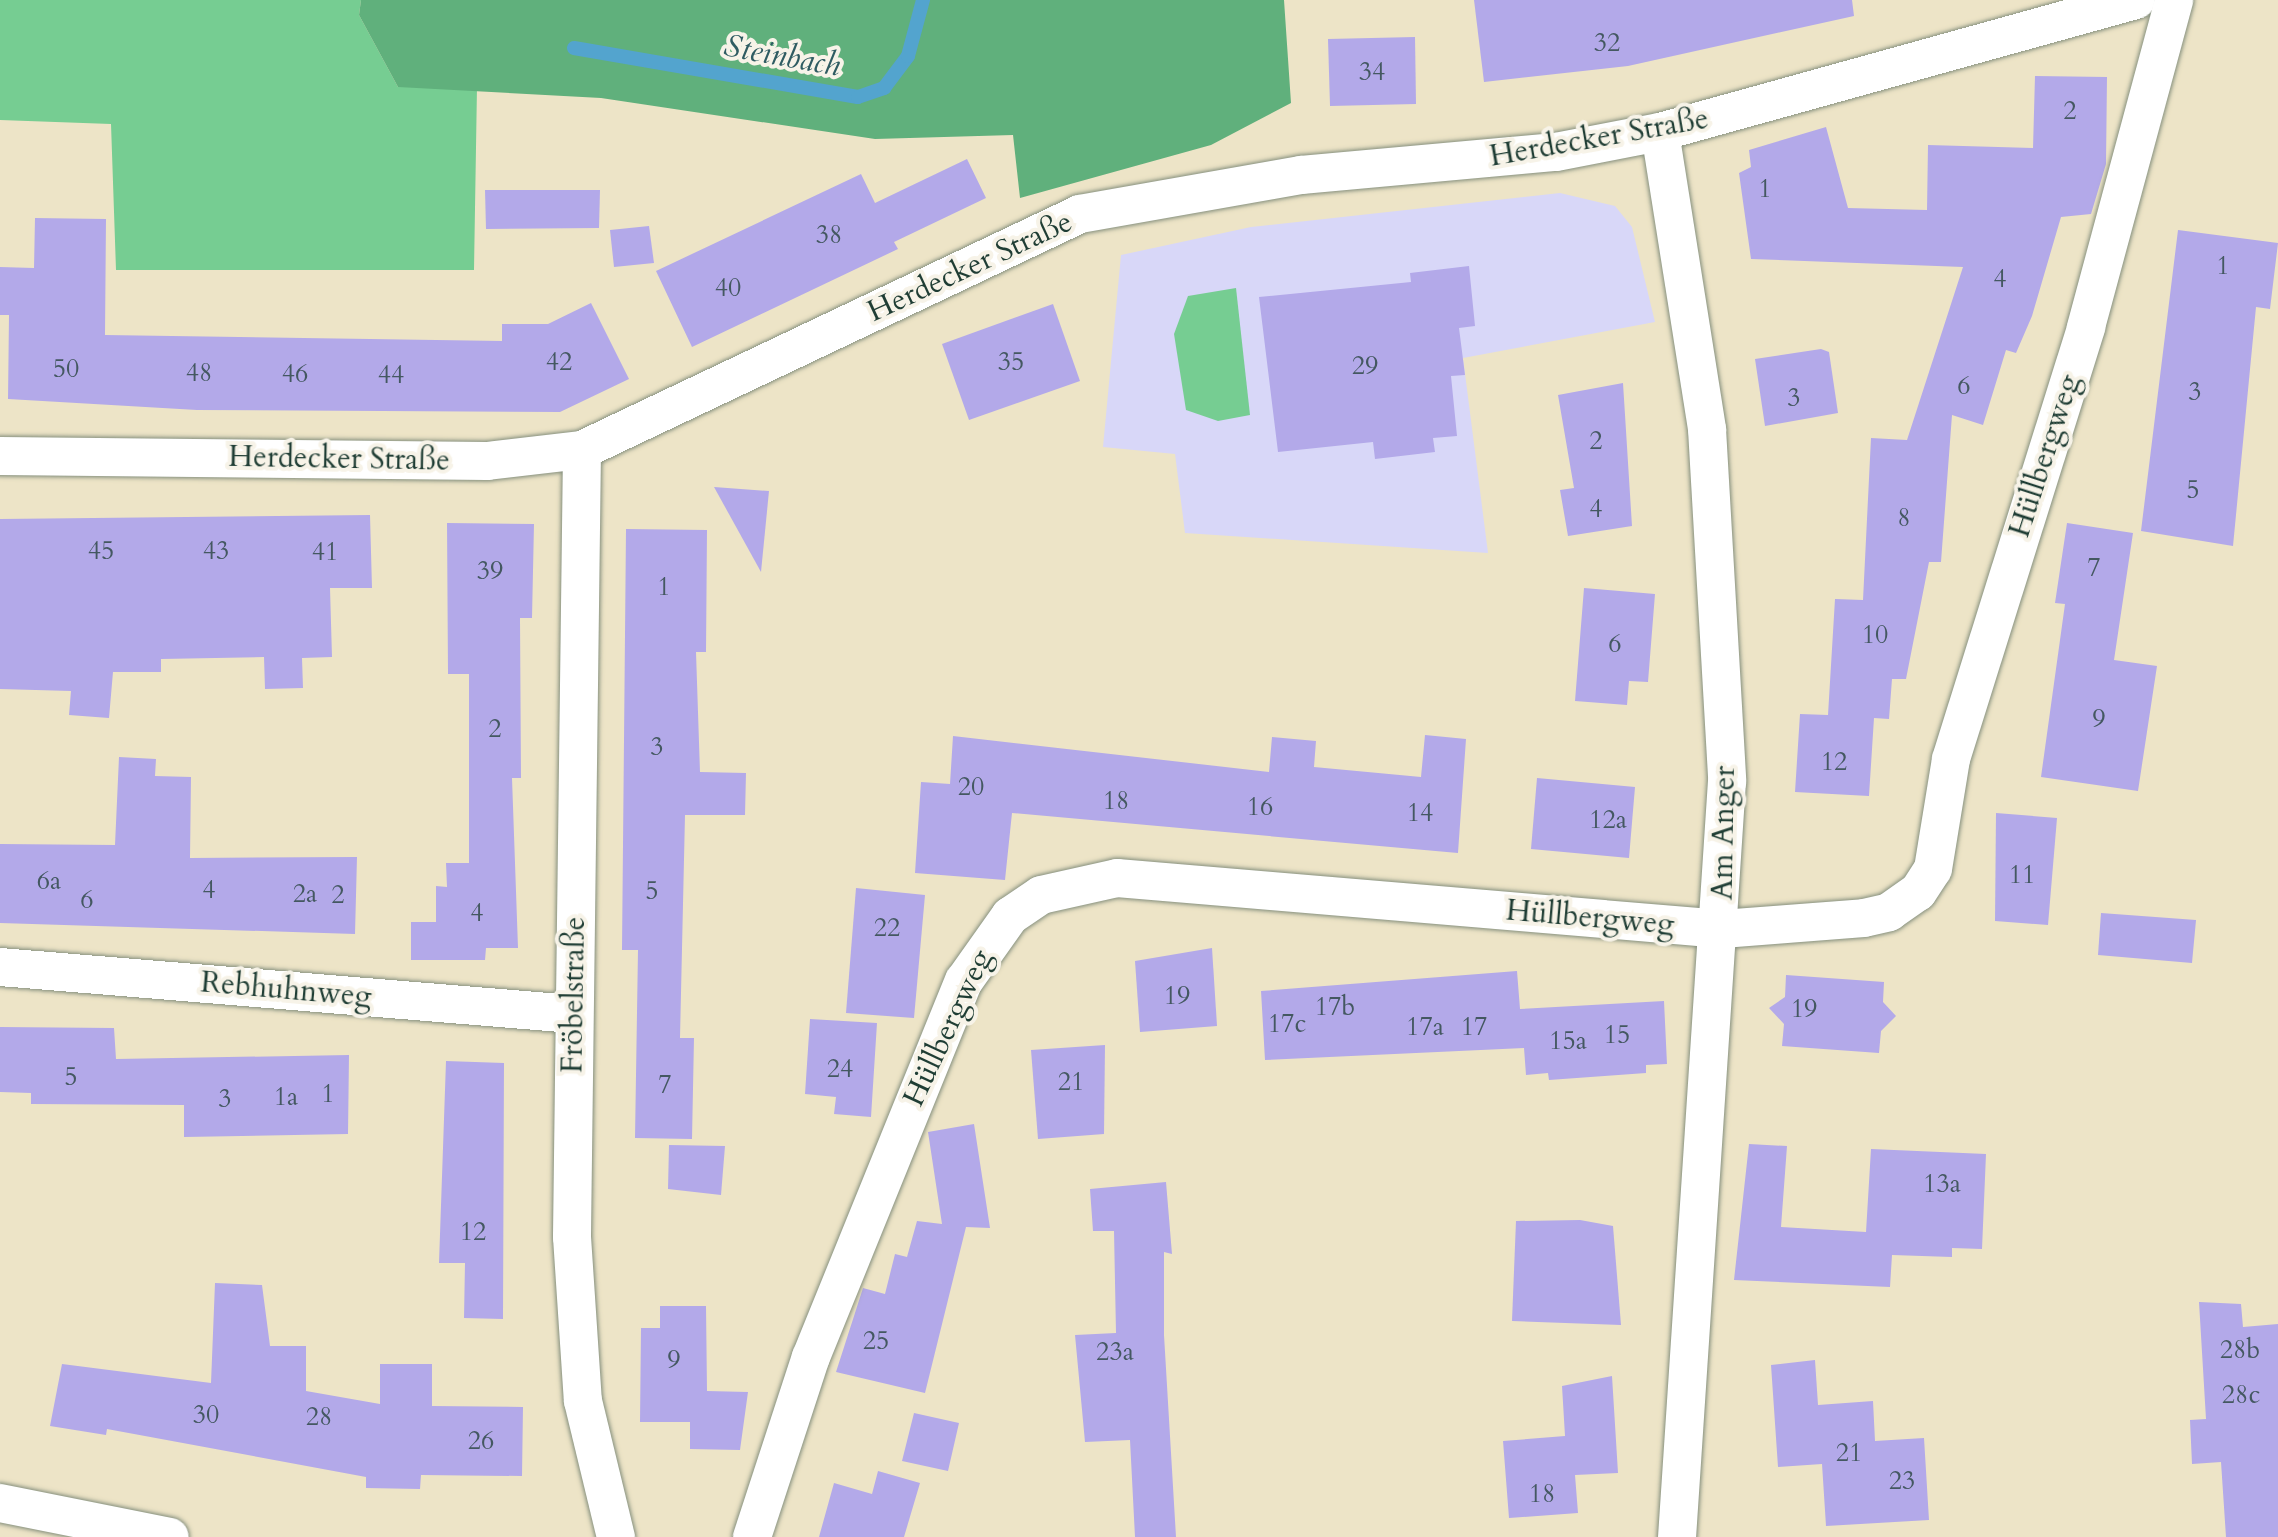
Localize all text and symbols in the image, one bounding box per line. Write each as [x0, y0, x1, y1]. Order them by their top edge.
water label: Steinbach [721, 27, 843, 85]
house number: 32 [1594, 27, 1620, 59]
house number: 34 [1359, 56, 1385, 88]
house number: 2 [2063, 95, 2077, 127]
street label: Herdecker Straße [1487, 101, 1711, 175]
house number: 1 [1758, 173, 1772, 205]
street label: Herdecker Straße [862, 204, 1078, 330]
house number: 38 [816, 219, 842, 251]
house number: 1 [2216, 250, 2230, 282]
house number: 4 [1993, 263, 2007, 295]
house number: 40 [715, 272, 741, 304]
house number: 42 [546, 346, 572, 378]
house number: 35 [998, 346, 1024, 378]
house number: 29 [1352, 350, 1378, 382]
house number: 50 [53, 353, 79, 385]
house number: 48 [186, 357, 212, 389]
house number: 46 [282, 358, 308, 390]
house number: 44 [378, 359, 404, 391]
house number: 6 [1957, 370, 1971, 402]
street label: Hüllbergweg [2002, 370, 2088, 542]
house number: 3 [2188, 376, 2202, 408]
house number: 3 [1787, 382, 1801, 414]
house number: 2 [1589, 425, 1603, 457]
street label: Herdecker Straße [228, 439, 450, 479]
house number: 5 [2186, 474, 2200, 506]
house number: 4 [1589, 493, 1603, 525]
house number: 8 [1897, 502, 1911, 534]
house number: 45 [88, 535, 114, 567]
house number: 43 [203, 535, 229, 567]
house number: 41 [312, 536, 338, 568]
house number: 7 [2087, 552, 2101, 584]
house number: 39 [477, 555, 503, 587]
house number: 1 [657, 571, 671, 603]
house number: 10 [1862, 619, 1888, 651]
house number: 6 [1608, 628, 1622, 660]
house number: 9 [2092, 703, 2106, 735]
house number: 2 [488, 713, 502, 745]
house number: 3 [650, 731, 664, 763]
house number: 12 [1821, 746, 1847, 778]
street label: Am Anger [1705, 765, 1743, 901]
house number: 20 [958, 771, 984, 803]
house number: 18 [1103, 785, 1129, 817]
house number: 16 [1247, 791, 1273, 823]
house number: 14 [1407, 797, 1433, 829]
house number: 12a [1589, 804, 1627, 836]
house number: 11 [2009, 859, 2035, 891]
house number: 6a [37, 865, 61, 897]
house number: 4 [202, 874, 216, 906]
house number: 5 [645, 875, 659, 907]
house number: 2a [293, 878, 317, 910]
house number: 2 [331, 879, 345, 911]
house number: 6 [80, 884, 94, 916]
street label: Hüllbergweg [1504, 893, 1676, 943]
house number: 4 [470, 897, 484, 929]
house number: 22 [874, 912, 900, 944]
street label: Fröbelstraße [555, 916, 593, 1074]
street label: Hüllbergweg [896, 944, 1000, 1112]
street label: Rebhuhnweg [199, 965, 373, 1015]
house number: 19 [1164, 980, 1190, 1012]
house number: 17b [1315, 991, 1355, 1023]
house number: 19 [1791, 993, 1817, 1025]
house number: 17c [1268, 1008, 1306, 1040]
house number: 17a [1406, 1011, 1444, 1043]
house number: 17 [1461, 1011, 1487, 1043]
house number: 15 [1604, 1019, 1630, 1051]
house number: 15a [1549, 1025, 1587, 1057]
house number: 24 [827, 1053, 853, 1085]
house number: 5 [64, 1061, 78, 1093]
house number: 21 [1058, 1066, 1084, 1098]
house number: 7 [658, 1069, 672, 1101]
house number: 1 [321, 1078, 335, 1110]
house number: 1a [274, 1081, 298, 1113]
house number: 3 [218, 1083, 232, 1115]
house number: 13a [1923, 1168, 1961, 1200]
house number: 12 [460, 1216, 486, 1248]
house number: 25 [863, 1325, 889, 1357]
house number: 28b [2220, 1334, 2260, 1366]
house number: 23a [1096, 1336, 1134, 1368]
house number: 9 [667, 1344, 681, 1376]
house number: 28c [2222, 1379, 2260, 1411]
house number: 30 [193, 1399, 219, 1431]
house number: 28 [306, 1401, 332, 1433]
house number: 26 [468, 1425, 494, 1457]
house number: 21 [1836, 1437, 1862, 1469]
house number: 23 [1889, 1465, 1915, 1497]
house number: 18 [1529, 1478, 1555, 1510]

